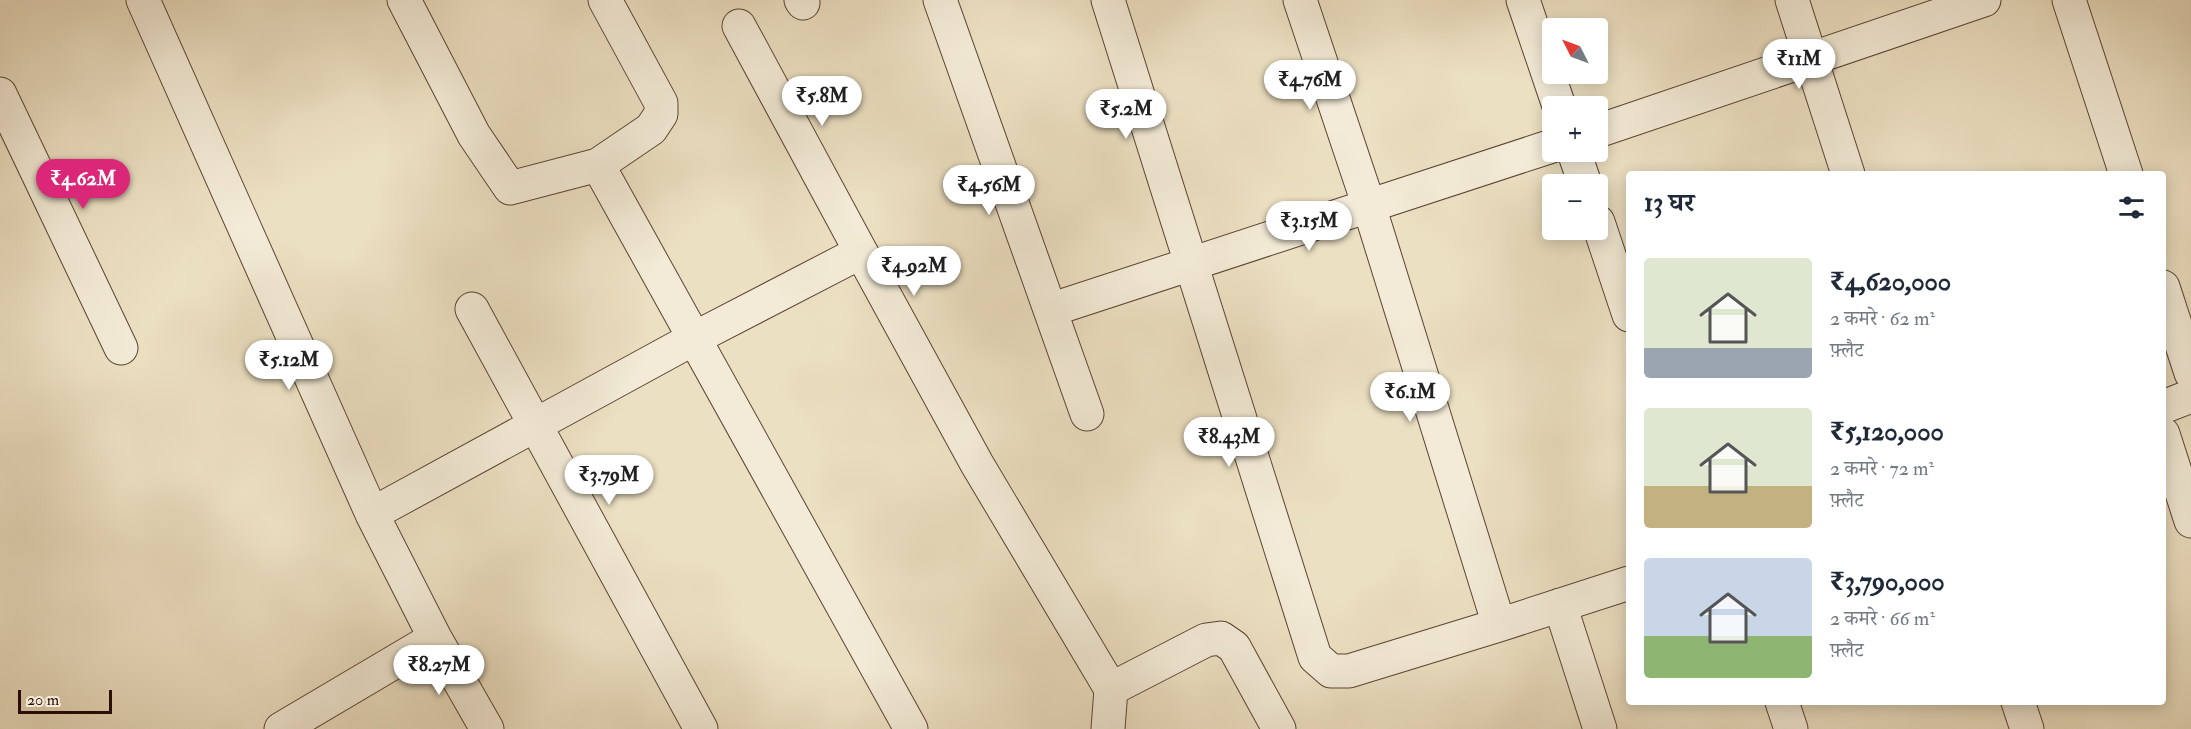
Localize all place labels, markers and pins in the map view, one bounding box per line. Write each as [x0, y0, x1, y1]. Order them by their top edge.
pin: ₹11M [1763, 39, 1835, 90]
pin: ₹4.76M [1261, 60, 1359, 111]
pin: ₹5.8M [780, 76, 864, 127]
pin: ₹5.2M [1084, 89, 1168, 140]
pin: ₹4.62M [34, 159, 132, 210]
pin: ₹4.56M [940, 165, 1038, 216]
pin: ₹3.15M [1260, 201, 1358, 252]
pin: ₹4.92M [865, 246, 963, 297]
pin: ₹5.12M [240, 340, 338, 391]
pin: ₹6.1M [1368, 372, 1452, 423]
pin: ₹8.43M [1180, 417, 1278, 468]
pin: ₹3.79M [560, 455, 658, 506]
pin: ₹8.27M [390, 645, 488, 696]

